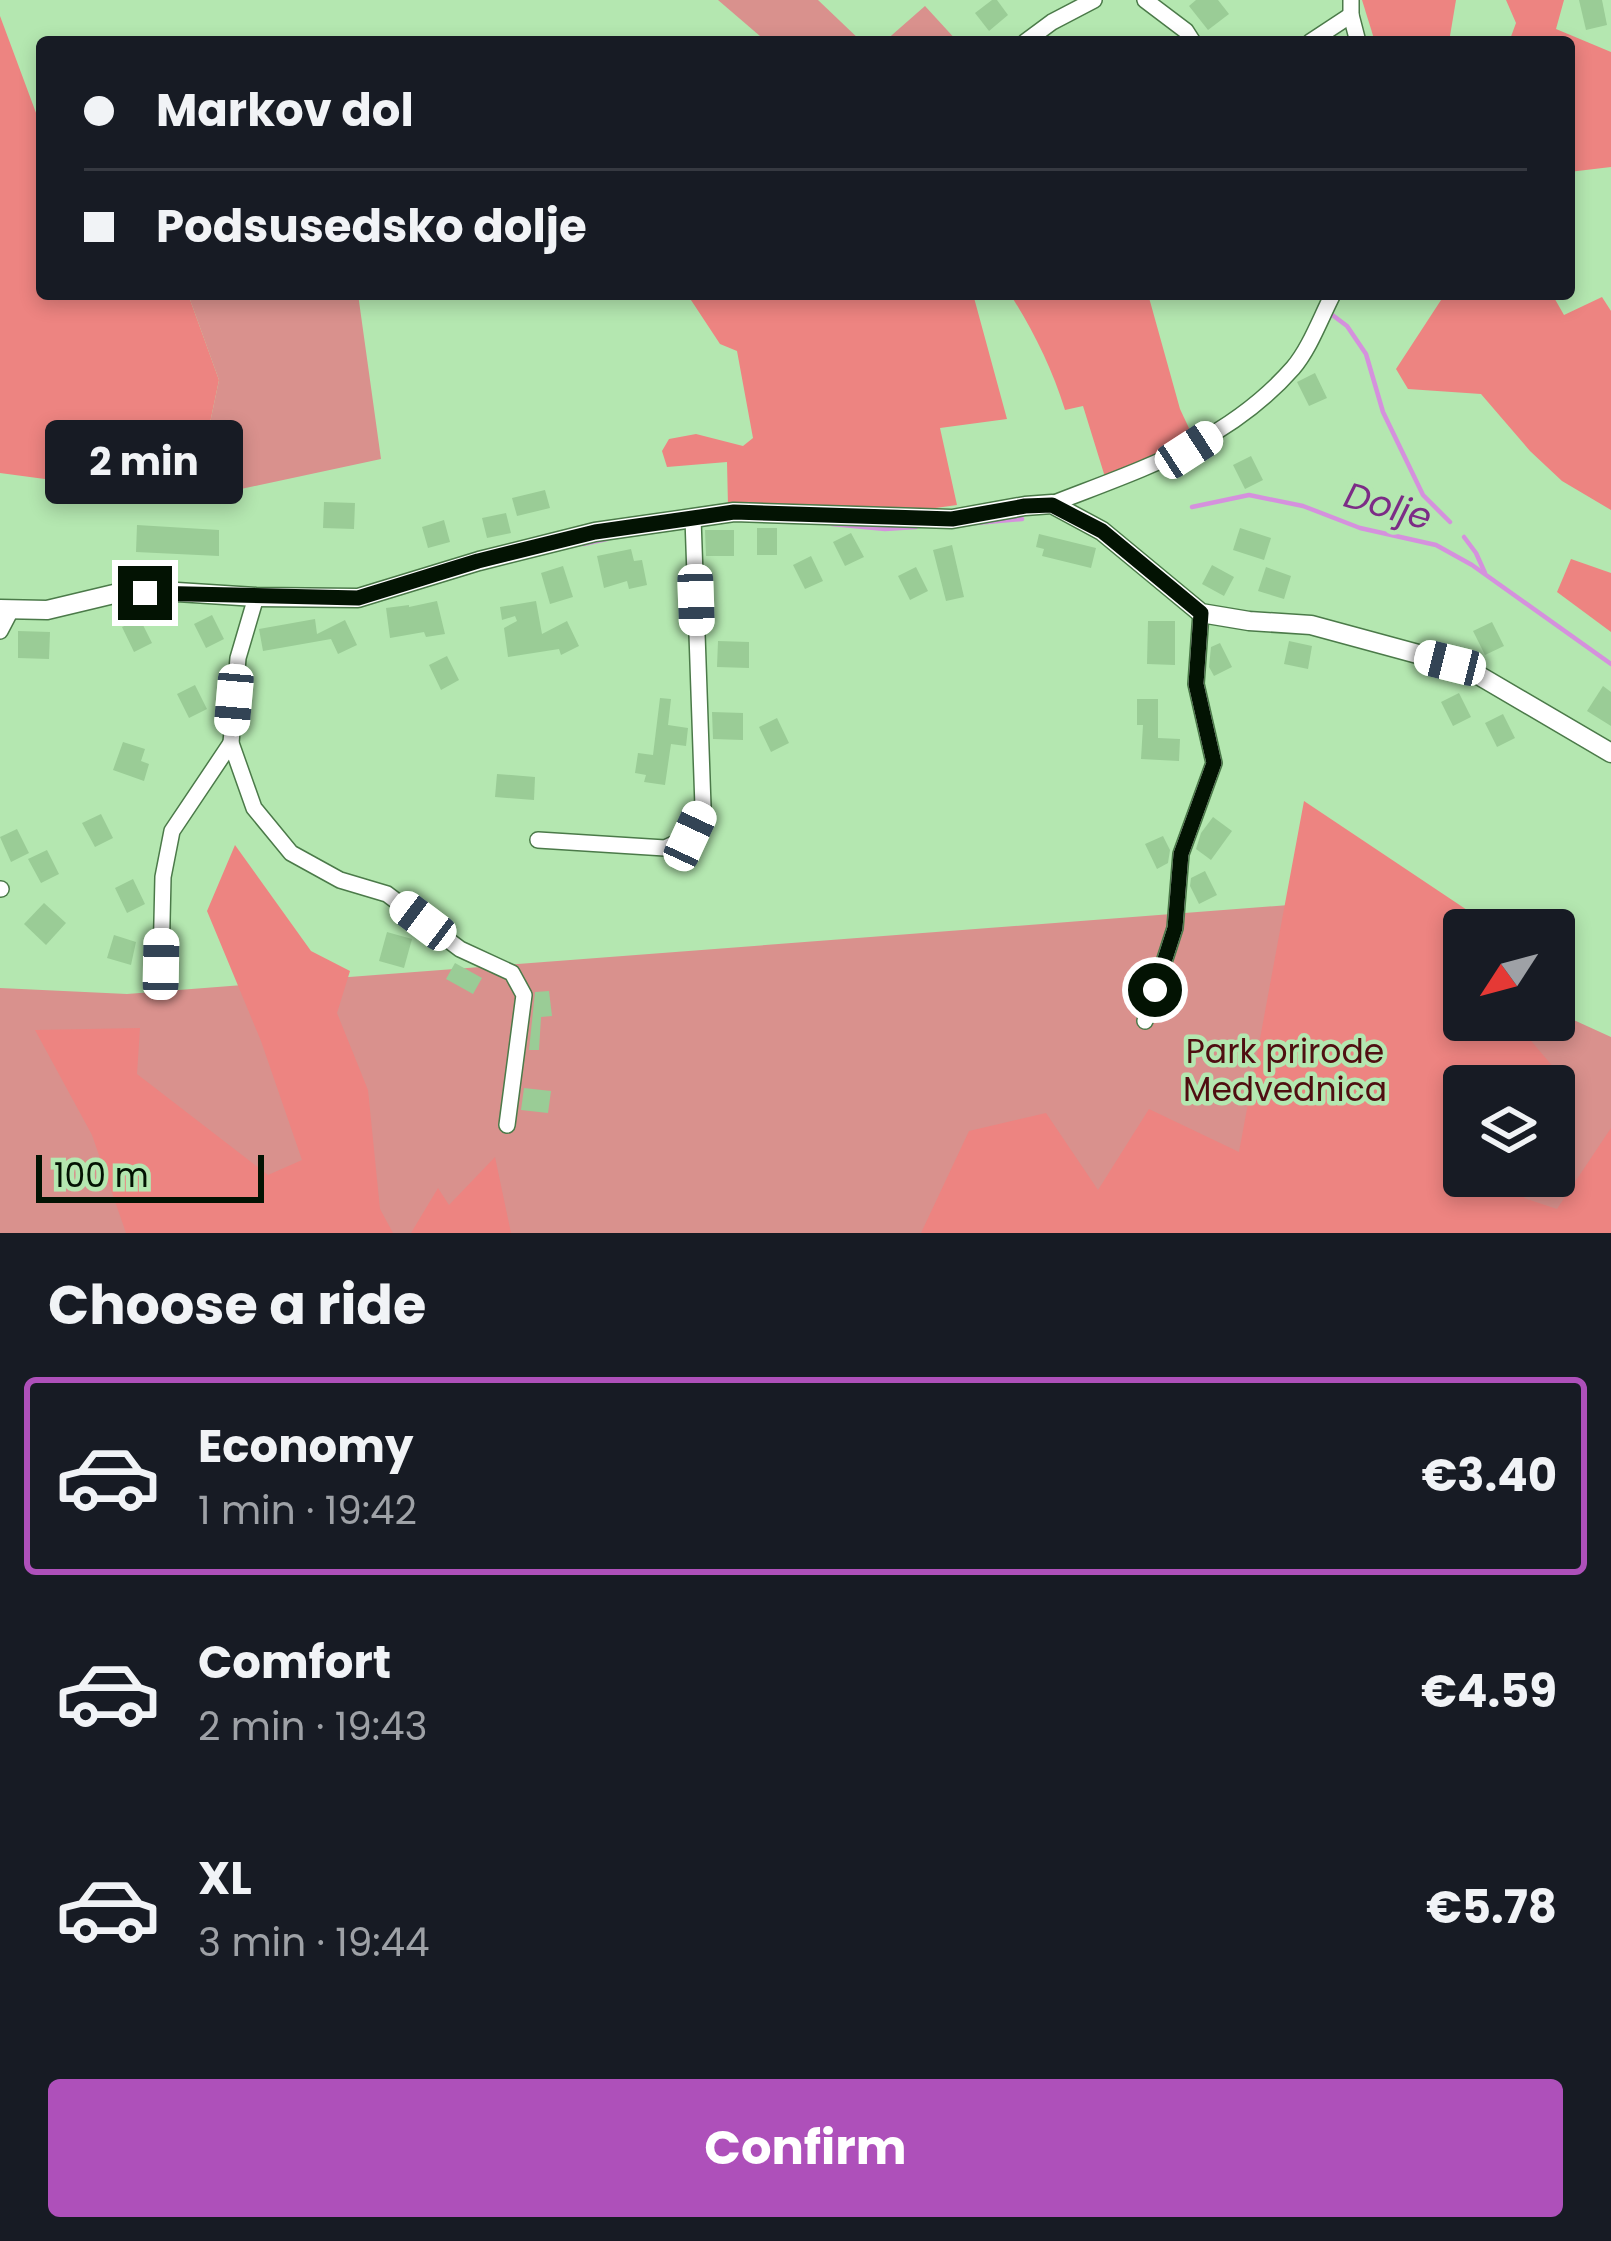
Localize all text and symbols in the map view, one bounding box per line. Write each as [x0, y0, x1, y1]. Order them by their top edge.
text: Markov dol [156, 79, 414, 142]
text: Podsusedsko dolje [156, 195, 587, 258]
car [1149, 415, 1229, 485]
callout: 2 min [46, 419, 244, 503]
text: 2 min [89, 434, 199, 489]
water label: Dolje [1338, 469, 1438, 543]
car [677, 563, 715, 637]
route end [118, 566, 172, 620]
car [1411, 637, 1489, 689]
car [213, 663, 255, 737]
car [658, 796, 722, 876]
car [383, 885, 463, 957]
north arrow [1443, 909, 1575, 1041]
map controls [1443, 909, 1575, 1197]
car [142, 928, 180, 1000]
route start [1128, 963, 1182, 1017]
park label: Park prirode Medvednica [1183, 1028, 1387, 1113]
button: layers [1443, 1065, 1575, 1197]
scale bar [36, 1149, 264, 1202]
text: 100 m [54, 1152, 149, 1199]
text: Choose a ride [48, 1267, 426, 1343]
text: Economy [198, 1415, 413, 1478]
icon: car [54, 1422, 162, 1530]
text: €3.40 [1421, 1444, 1557, 1507]
text: 1 min · 19:42 [198, 1483, 417, 1538]
text: Comfort [198, 1631, 391, 1694]
icon: car [54, 1638, 162, 1746]
text: €4.59 [1421, 1660, 1557, 1723]
text: 2 min · 19:43 [198, 1699, 428, 1754]
text: XL [198, 1847, 252, 1910]
icon: car [54, 1854, 162, 1962]
text: €5.78 [1426, 1876, 1557, 1939]
text: 3 min · 19:44 [198, 1915, 430, 1970]
button: Confirm [48, 2079, 1563, 2217]

